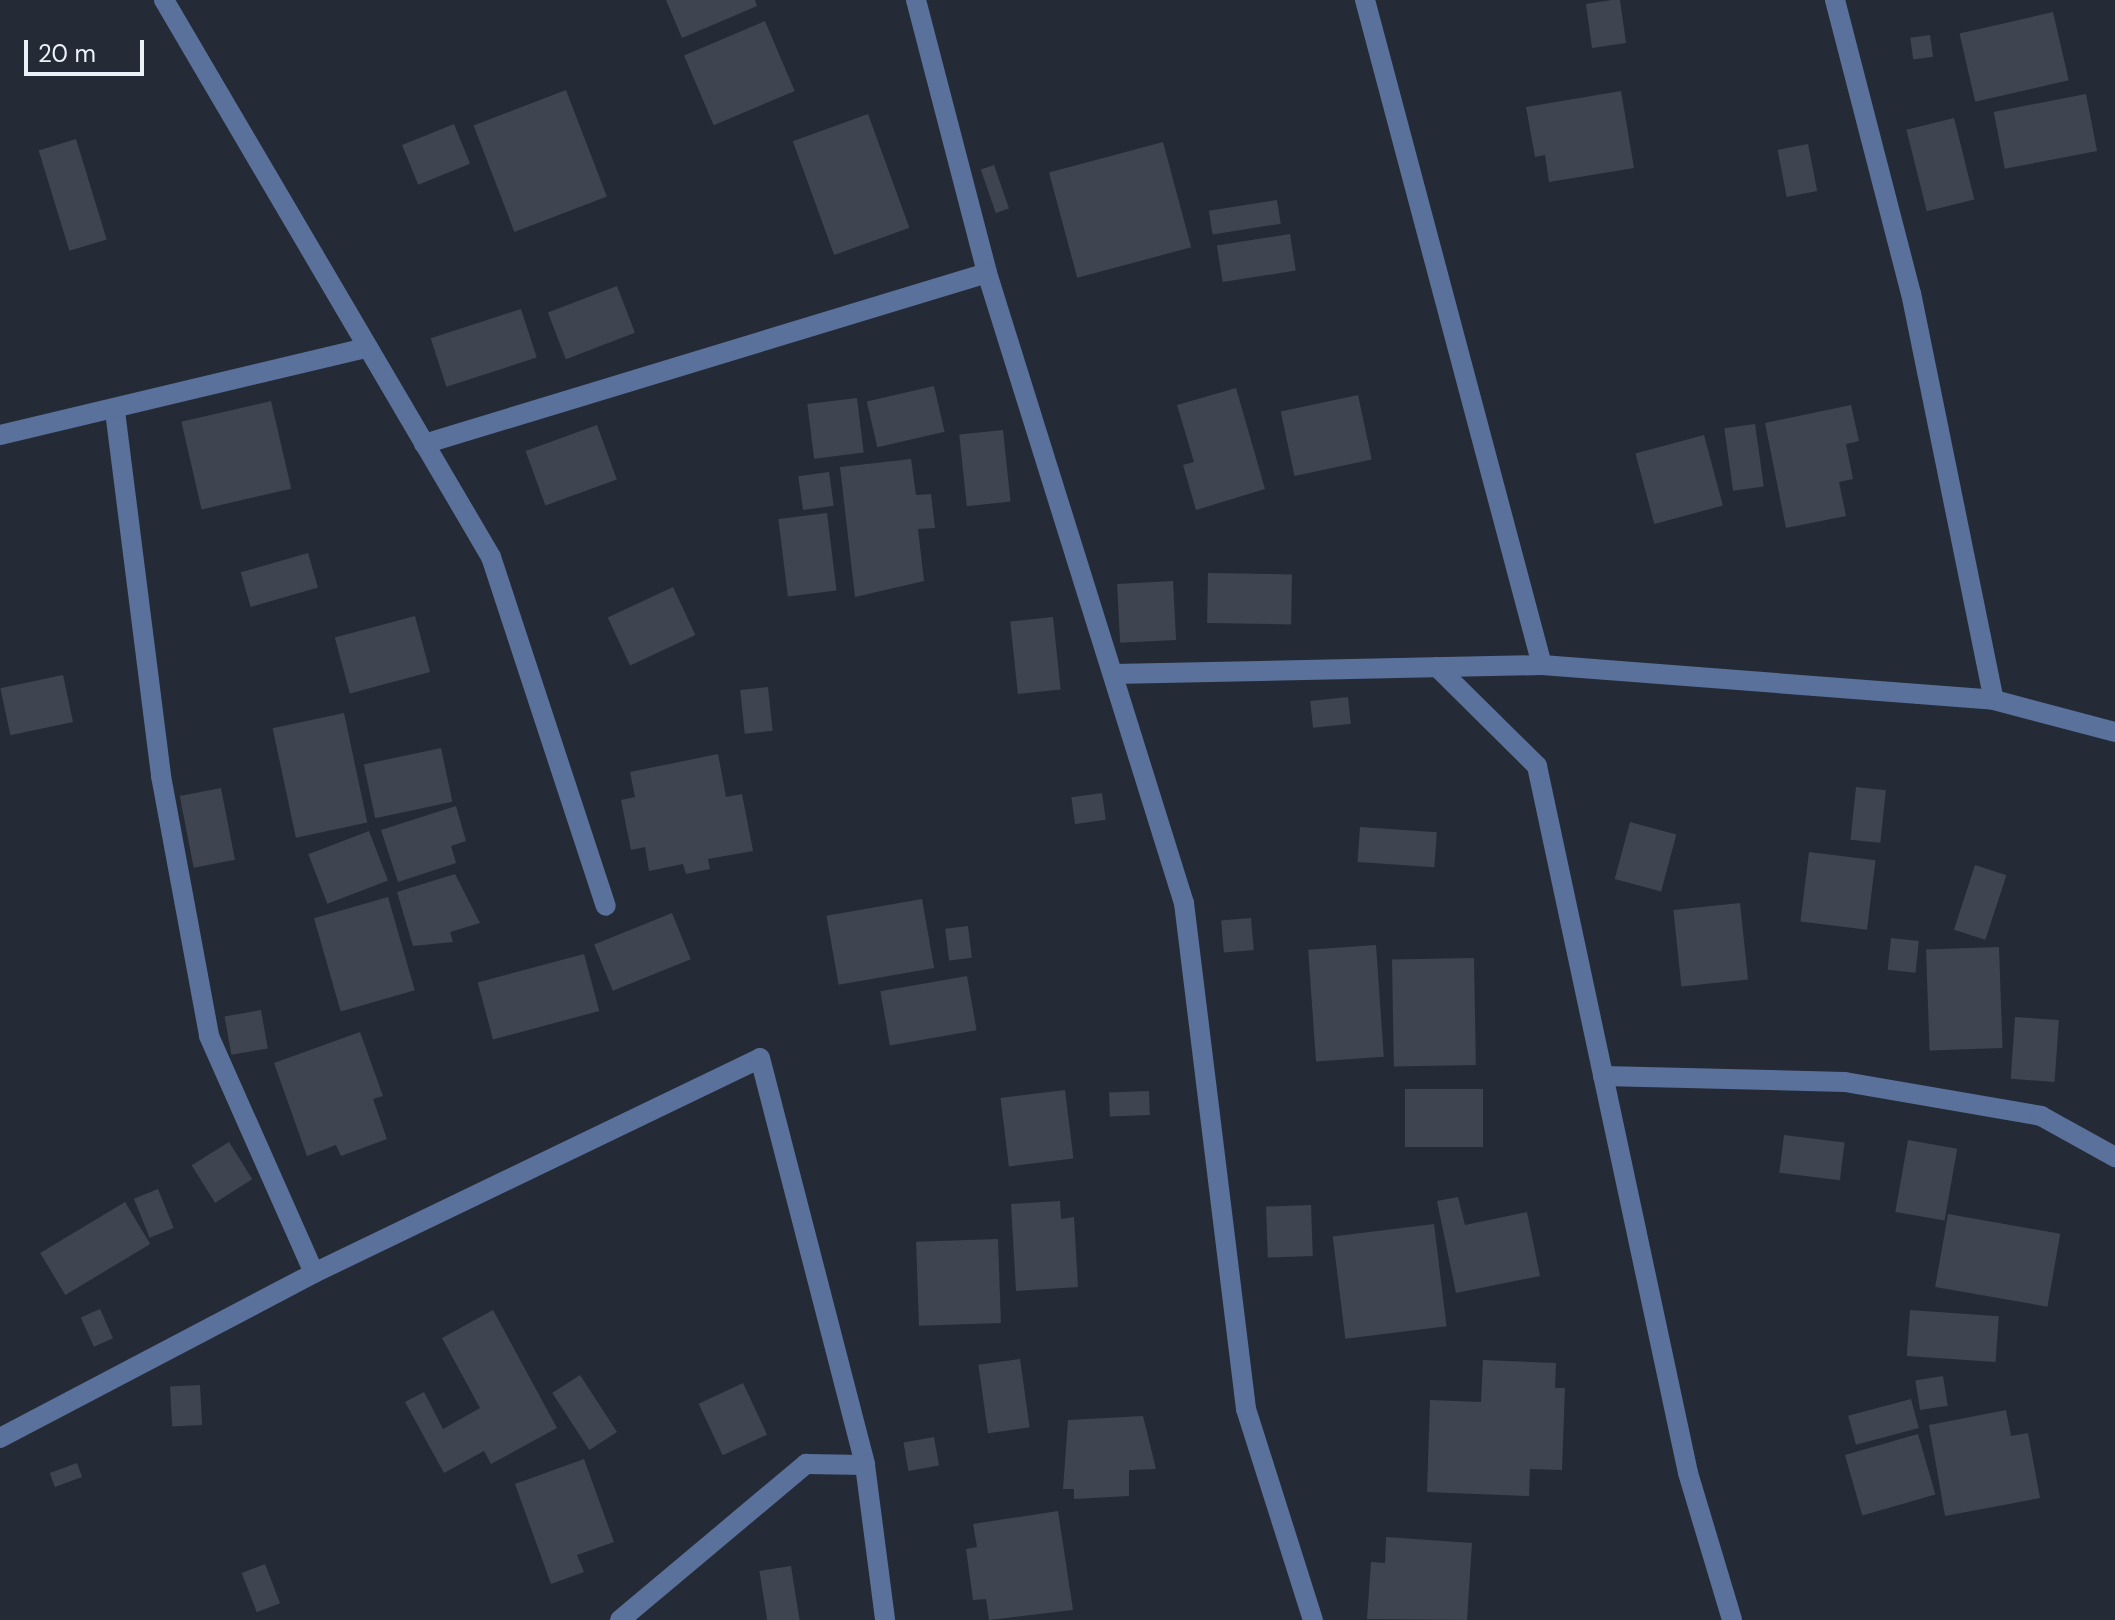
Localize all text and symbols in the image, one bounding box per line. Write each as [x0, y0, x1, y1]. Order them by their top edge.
scale bar [28, 24, 148, 74]
text: 20 m [38, 38, 96, 69]

